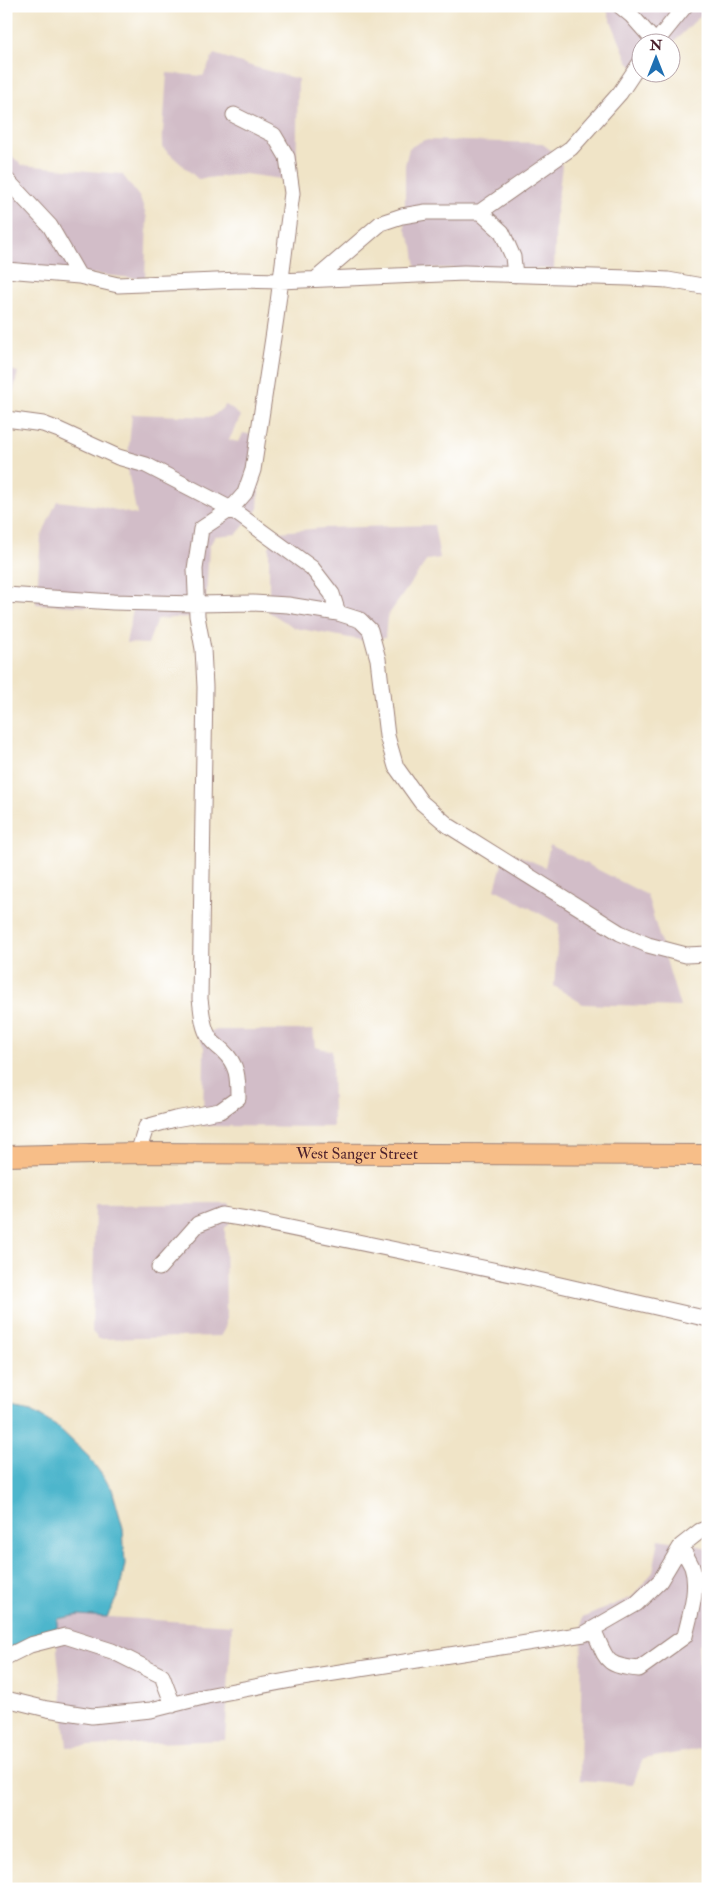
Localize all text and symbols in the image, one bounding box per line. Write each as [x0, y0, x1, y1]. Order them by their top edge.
north arrow [632, 32, 682, 82]
text: N [649, 37, 663, 54]
street label: West Sanger Street [295, 1144, 418, 1164]

